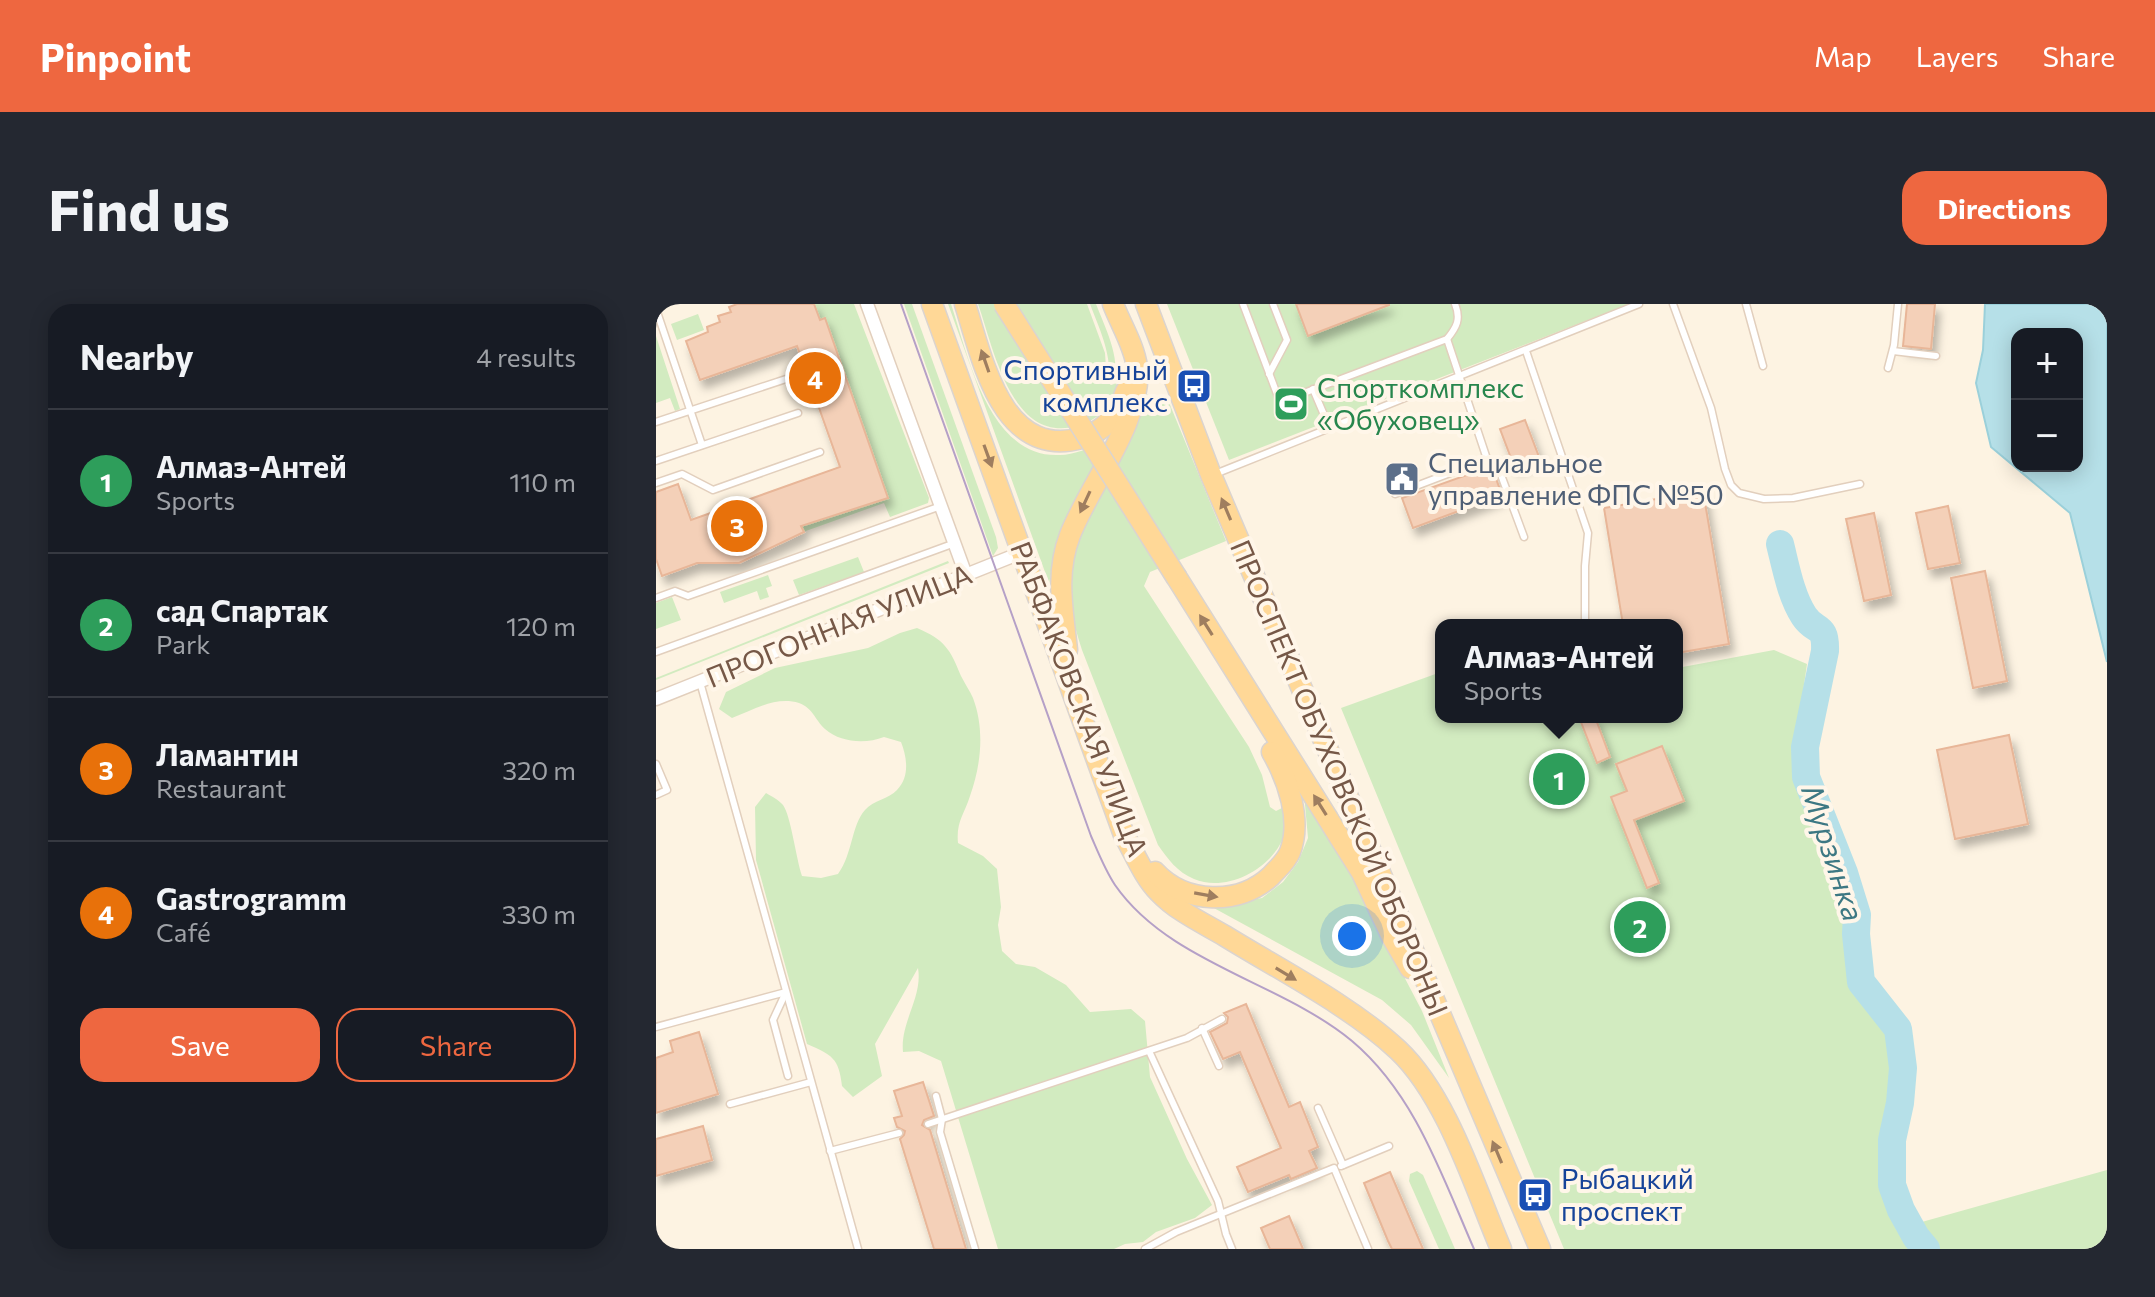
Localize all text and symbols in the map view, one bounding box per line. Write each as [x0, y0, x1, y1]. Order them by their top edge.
text: Pinpoint [40, 33, 191, 80]
text: Map [1814, 39, 1872, 73]
text: Layers [1916, 39, 1998, 73]
text: Share [2042, 39, 2115, 73]
button: Directions [1902, 171, 2107, 245]
text: Find us [48, 174, 230, 243]
map controls [2011, 328, 2083, 472]
button: + [2011, 328, 2083, 400]
text: Nearby [80, 335, 194, 377]
text: 4 results [476, 341, 576, 372]
pin: 4 [789, 348, 841, 408]
one-way arrow [978, 349, 990, 373]
place label: Спортивный комплекс [1004, 352, 1168, 418]
bus stop icon: Спортивный комплекс [1175, 367, 1213, 405]
place label: Спорткомплекс «Обуховец» [1317, 370, 1524, 436]
sports icon: Спорткомплекс «Обуховец» [1272, 385, 1310, 423]
button: − [2011, 400, 2083, 472]
one-way arrow [982, 444, 994, 468]
place label: Специальное управление ФПС №50 [1428, 445, 1724, 511]
text: Алмаз-Антей [156, 447, 347, 484]
public building icon: Специальное управление ФПС №50 [1383, 460, 1421, 498]
text: 1 [100, 466, 112, 497]
text: 110 m [509, 466, 576, 497]
text: Sports [156, 484, 235, 515]
one-way arrow [1078, 490, 1092, 513]
pin: 3 [711, 496, 763, 556]
one-way arrow [1219, 497, 1232, 521]
street label: ПРОСПЕКТ ОБУХОВСКОЙ ОБОРОНЫ [1224, 534, 1456, 1021]
street label: РАБФАКОВСКАЯ УЛИЦА [1004, 536, 1156, 861]
street label: ПРОГОННАЯ УЛИЦА [701, 556, 977, 694]
text: сад Спартак [156, 591, 329, 628]
text: 2 [99, 610, 113, 641]
text: 120 m [506, 610, 576, 641]
one-way arrow [1200, 614, 1214, 636]
popup [1435, 619, 1683, 723]
text: Park [156, 628, 210, 659]
text: Алмаз-Антей [1464, 637, 1654, 674]
text: Sports [1464, 674, 1543, 705]
text: Ламантин [156, 735, 299, 772]
pin: 1 [1533, 749, 1585, 809]
text: 3 [98, 754, 114, 785]
text: 320 m [502, 754, 576, 785]
text: Restaurant [156, 772, 286, 803]
water label: Мурзинка [1795, 779, 1874, 925]
one-way arrow [1314, 794, 1328, 816]
text: Gastrogramm [156, 879, 347, 916]
one-way arrow [1194, 889, 1219, 902]
pin: 2 [1614, 897, 1666, 957]
text: 4 [98, 898, 114, 929]
text: 330 m [502, 898, 576, 929]
text: Café [156, 916, 211, 947]
your location [1332, 916, 1372, 956]
one-way arrow [1275, 966, 1297, 980]
button: Save [80, 1008, 320, 1082]
button: Share [336, 1008, 576, 1082]
one-way arrow [1491, 1140, 1504, 1164]
place label: Рыбацкий проспект [1561, 1161, 1694, 1227]
bus stop icon: Рыбацкий проспект [1516, 1176, 1554, 1214]

